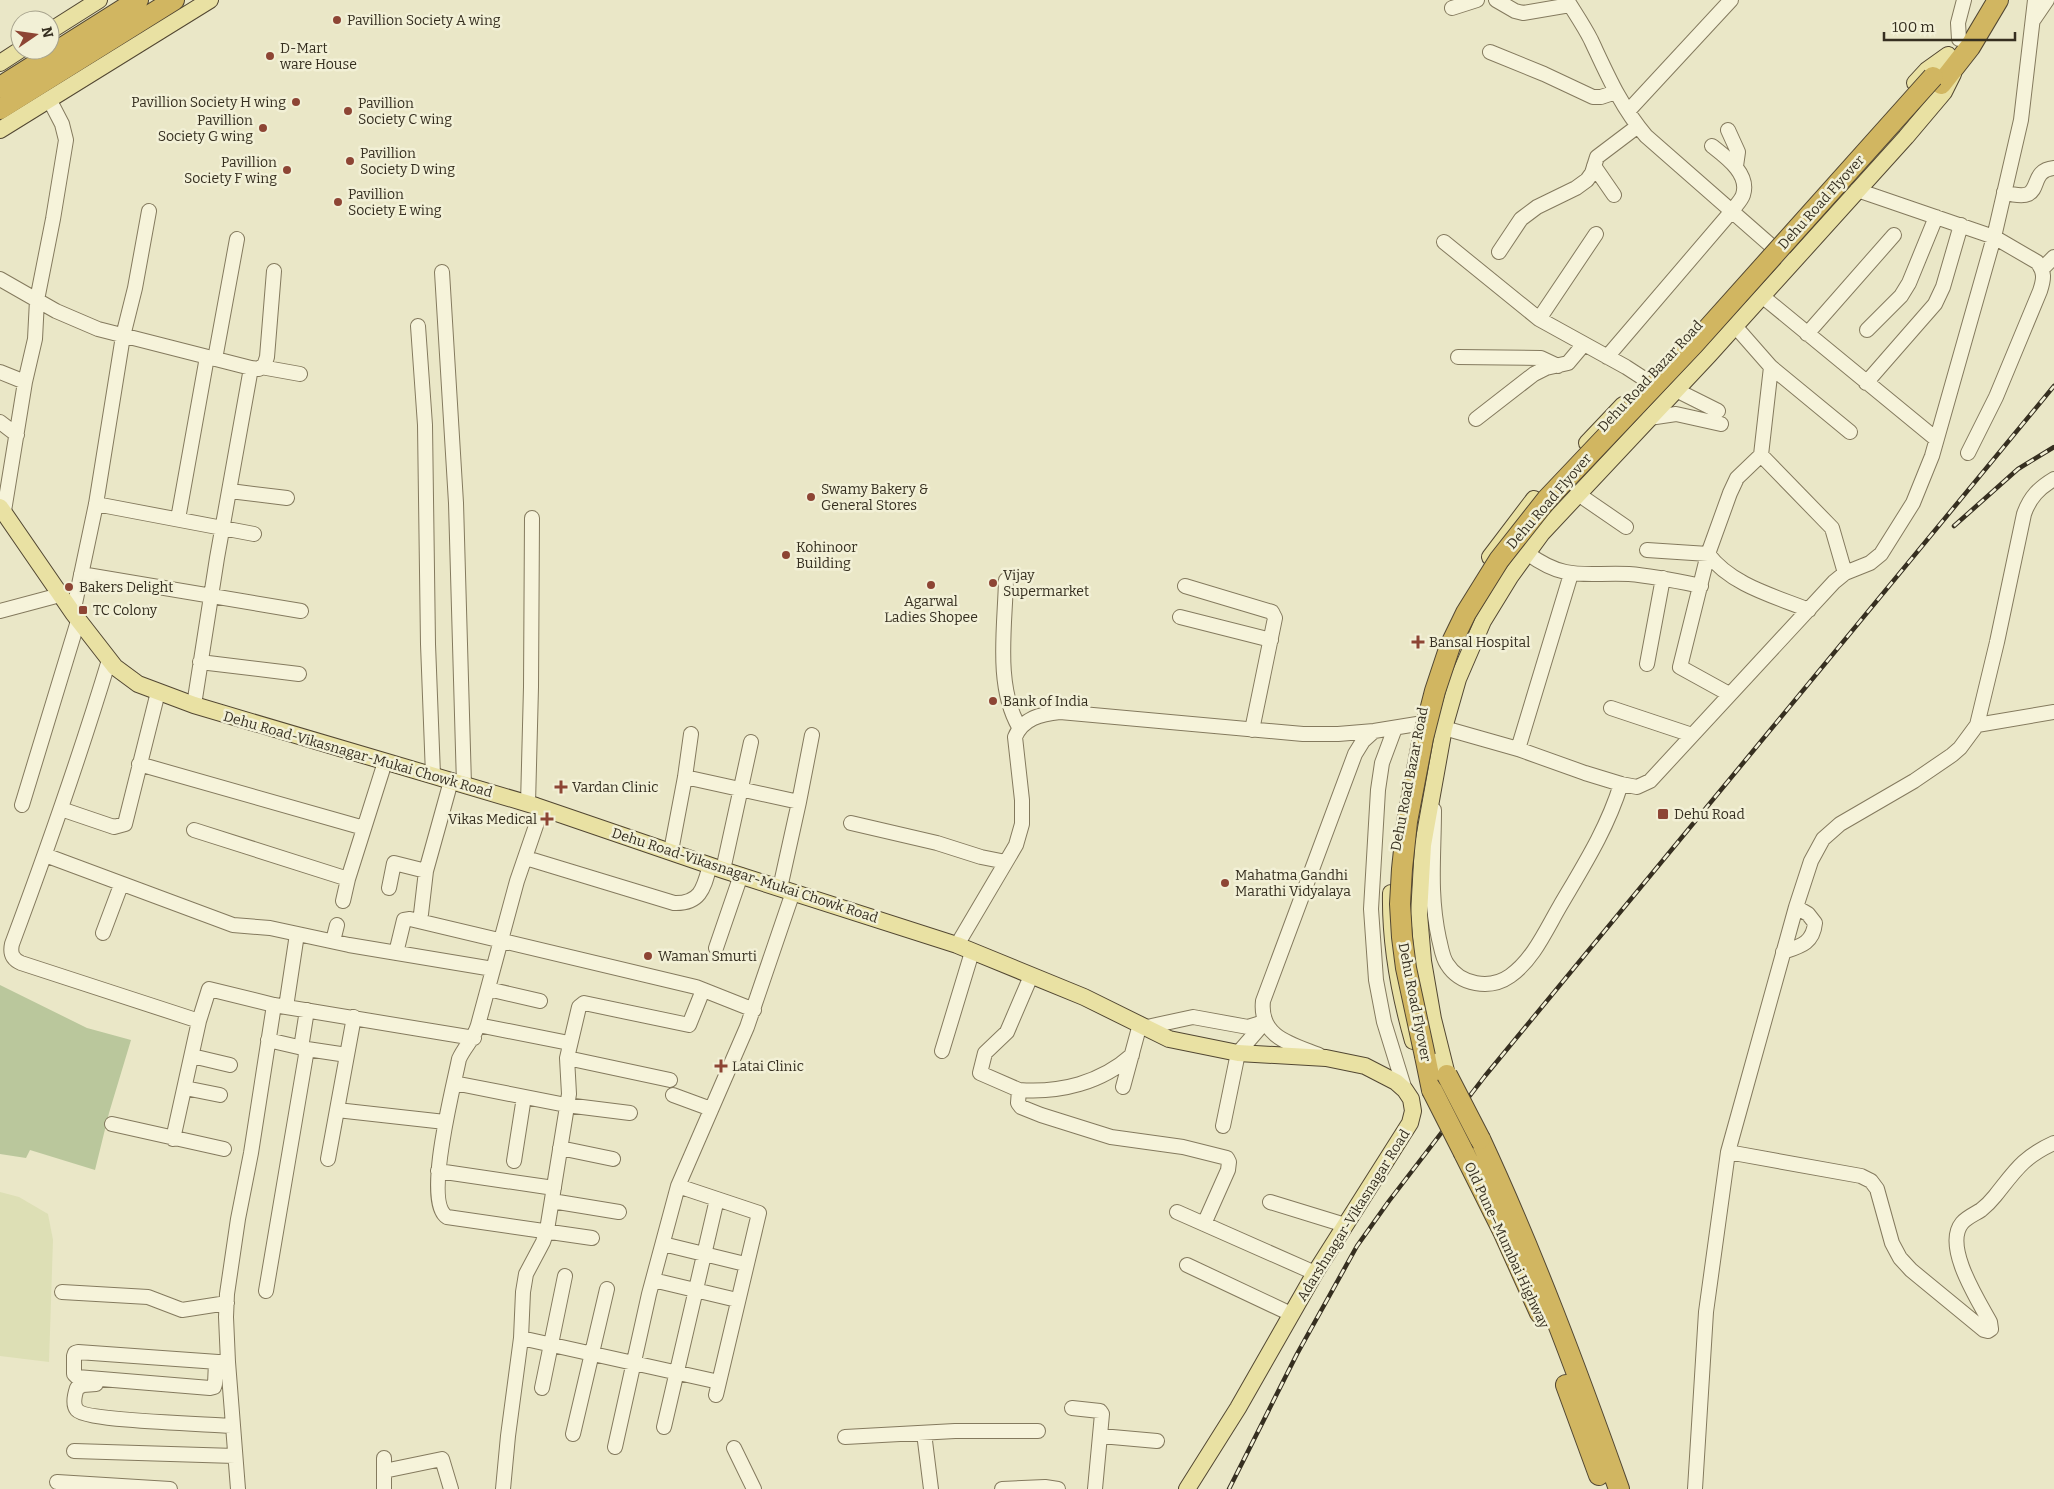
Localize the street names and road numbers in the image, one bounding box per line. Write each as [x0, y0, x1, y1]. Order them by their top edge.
street label: Dehu Road Flyover [1775, 152, 1868, 253]
street label: Dehu Road Bazar Road [1594, 317, 1706, 436]
street label: Dehu Road Flyover [1503, 450, 1595, 553]
street label: Dehu Road Bazar Road [1387, 706, 1432, 852]
street label: Dehu Road-Vikasnagar-Mukai Chowk Road [221, 708, 494, 801]
street label: Dehu Road-Vikasnagar-Mukai Chowk Road [610, 824, 880, 927]
street label: Dehu Road Flyover [1395, 941, 1434, 1063]
street label: Adarshnagar-Vikasnagar Road [1293, 1126, 1413, 1304]
street label: Old Pune–Mumbai Highway [1460, 1159, 1553, 1332]

